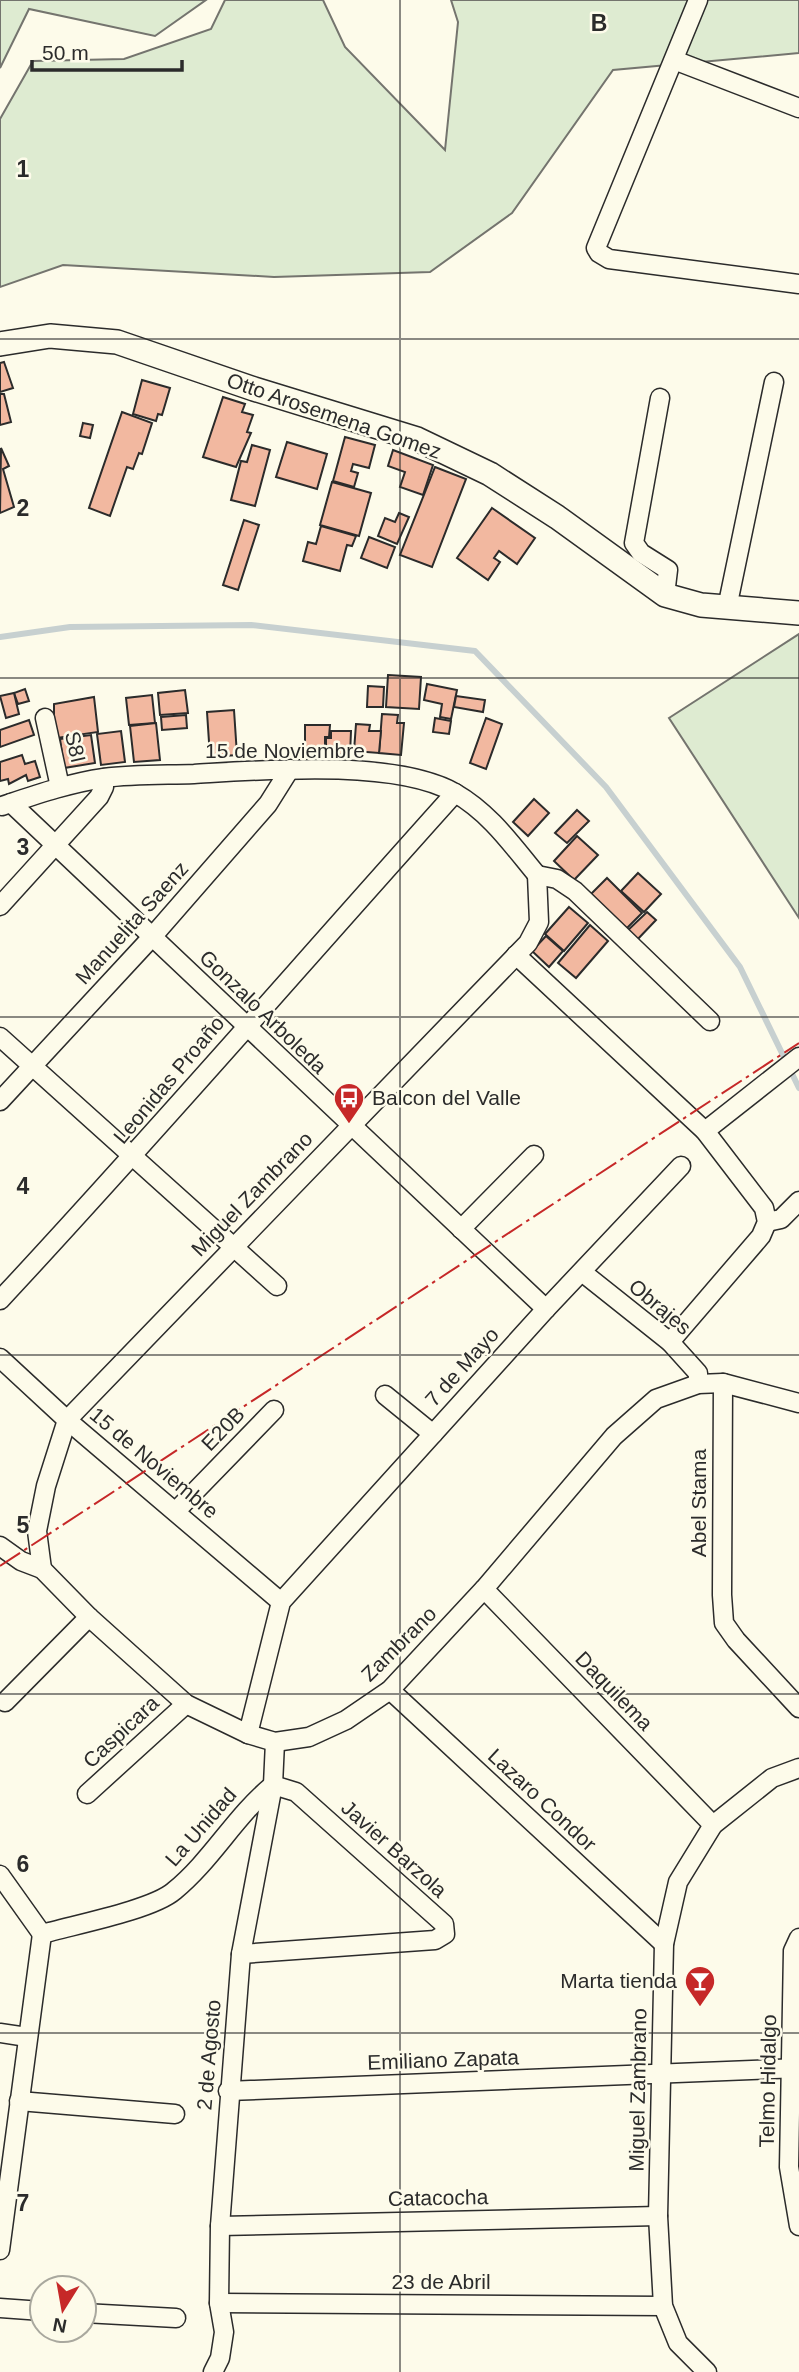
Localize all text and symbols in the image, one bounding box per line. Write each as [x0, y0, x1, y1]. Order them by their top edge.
text: B [591, 10, 607, 36]
scale bar [32, 28, 182, 72]
text: 50 m [42, 41, 89, 64]
text: 1 [17, 156, 30, 182]
street label: Otto Arosemena Gomez [224, 368, 444, 463]
text: 2 [17, 495, 29, 521]
street label: S8I [61, 729, 90, 765]
street label: 15 de Noviembre [205, 739, 365, 762]
text: 3 [17, 834, 29, 860]
street label: Manuelita Saenz [71, 857, 193, 988]
street label: Gonzalo Arboleda [195, 945, 332, 1078]
street label: Leonidas Proaño [109, 1011, 228, 1148]
bus stop icon: Balcon del Valle [332, 1081, 366, 1125]
place label: Balcon del Valle [372, 1086, 521, 1109]
street label: Miguel Zambrano [187, 1127, 317, 1260]
text: 4 [17, 1173, 30, 1199]
street label: Obrajes [625, 1274, 696, 1339]
street label: 7 de Mayo [420, 1323, 503, 1411]
street label: 15 de Noviembre [86, 1402, 223, 1523]
street label: E20B [197, 1402, 249, 1455]
street label: Abel Stama [687, 1448, 710, 1557]
text: 5 [17, 1512, 30, 1538]
street label: Zambrano [357, 1602, 441, 1686]
street label: Daquilema [571, 1647, 658, 1735]
street label: Caspicara [78, 1691, 163, 1772]
street label: Lazaro Condor [484, 1744, 601, 1855]
street label: La Unidad [161, 1783, 241, 1870]
street label: Javier Barzola [337, 1796, 452, 1902]
text: 6 [17, 1851, 29, 1877]
bar icon: Marta tienda [683, 1964, 717, 2008]
place label: Marta tienda [560, 1969, 677, 1992]
street label: 2 de Agosto [192, 1999, 225, 2111]
street label: Miguel Zambrano [625, 2008, 650, 2172]
street label: Telmo Hidalgo [755, 2014, 780, 2148]
street label: Emiliano Zapata [367, 2045, 520, 2074]
street label: Catacocha [388, 2185, 489, 2210]
text: 7 [17, 2190, 29, 2216]
street label: 23 de Abril [391, 2270, 491, 2293]
north arrow [28, 2274, 98, 2344]
text: N [51, 2314, 69, 2337]

